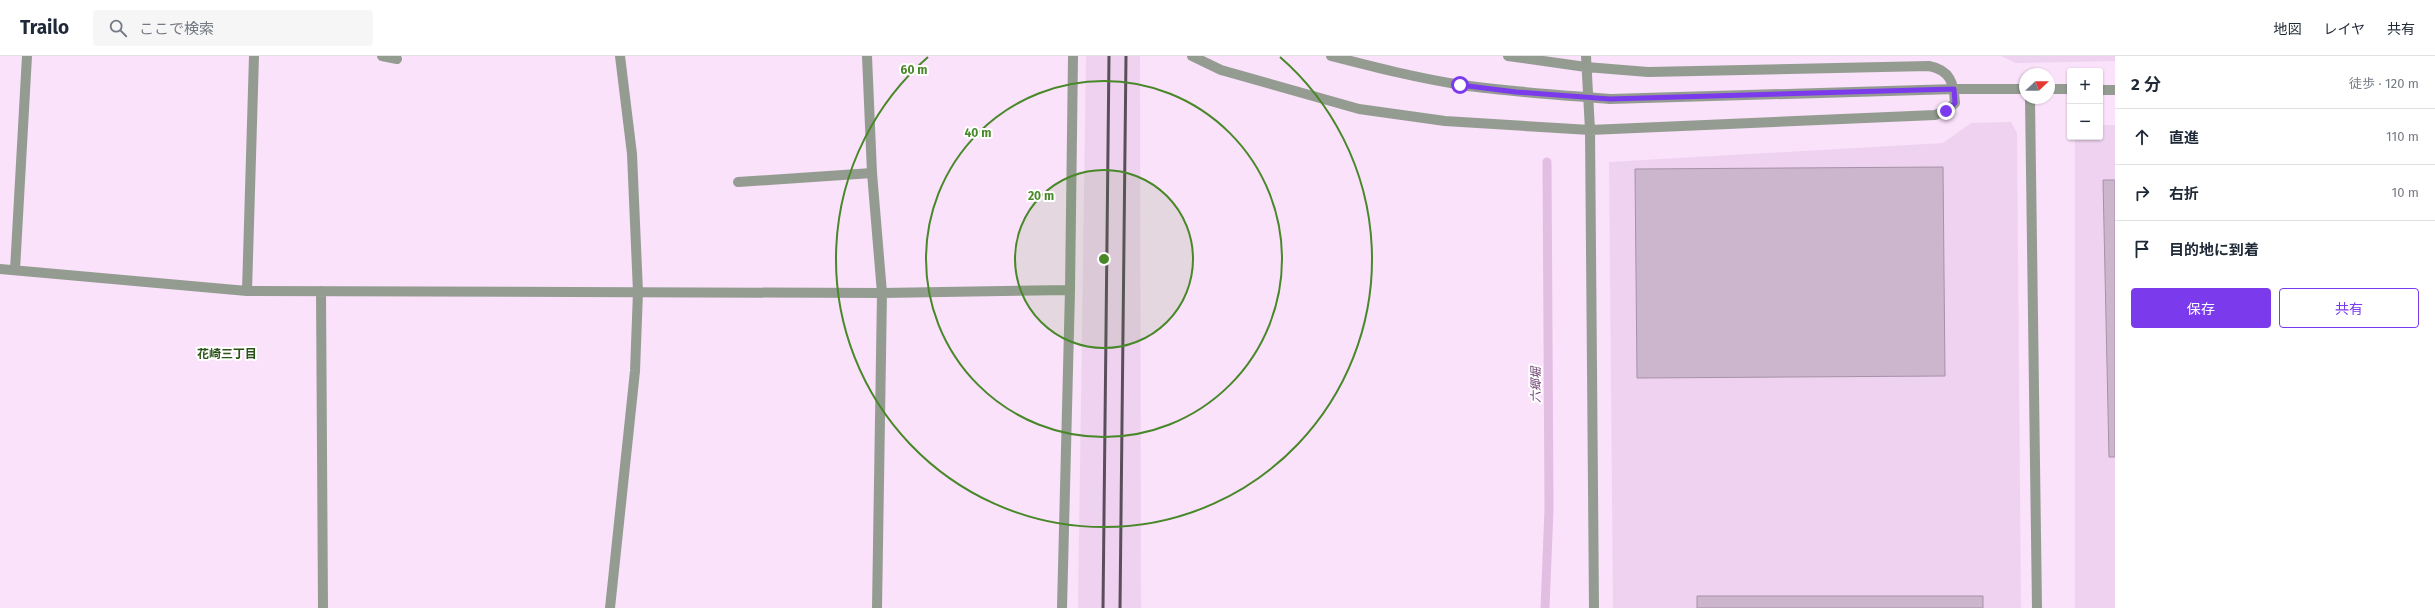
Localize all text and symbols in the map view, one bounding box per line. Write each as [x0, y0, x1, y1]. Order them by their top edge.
search box [93, 10, 373, 46]
text: Trailo [20, 16, 69, 39]
icon: search [107, 17, 129, 39]
text: ここで検索 [139, 20, 214, 38]
text: 地図 [2273, 21, 2301, 38]
text: レイヤ [2323, 21, 2365, 38]
text: 共有 [2387, 21, 2415, 38]
text: 60 m [901, 63, 927, 77]
north arrow [2019, 68, 2055, 104]
map controls [2067, 68, 2103, 140]
button: + [2067, 68, 2103, 104]
text: 2 分 [2131, 74, 2161, 95]
route start [1451, 76, 1469, 94]
text: 徒歩 · 120 m [2349, 76, 2419, 91]
route end [1937, 102, 1955, 120]
button: − [2067, 104, 2103, 140]
text: 40 m [965, 126, 991, 140]
icon: ahead [2131, 126, 2153, 148]
text: 直進 [2169, 129, 2199, 147]
text: 110 m [2386, 129, 2419, 144]
icon: right [2131, 182, 2153, 204]
text: 右折 [2169, 185, 2199, 203]
text: 10 m [2392, 185, 2419, 200]
text: 20 m [1028, 189, 1054, 203]
icon: arrive [2131, 238, 2153, 260]
text: 目的地に到着 [2169, 241, 2259, 259]
centre of rings [1097, 252, 1111, 266]
button: 保存 [2131, 288, 2271, 328]
button: 共有 [2279, 288, 2419, 328]
district label: 花崎三丁目 [197, 347, 257, 361]
water label: 六郷堀 [1529, 365, 1543, 403]

